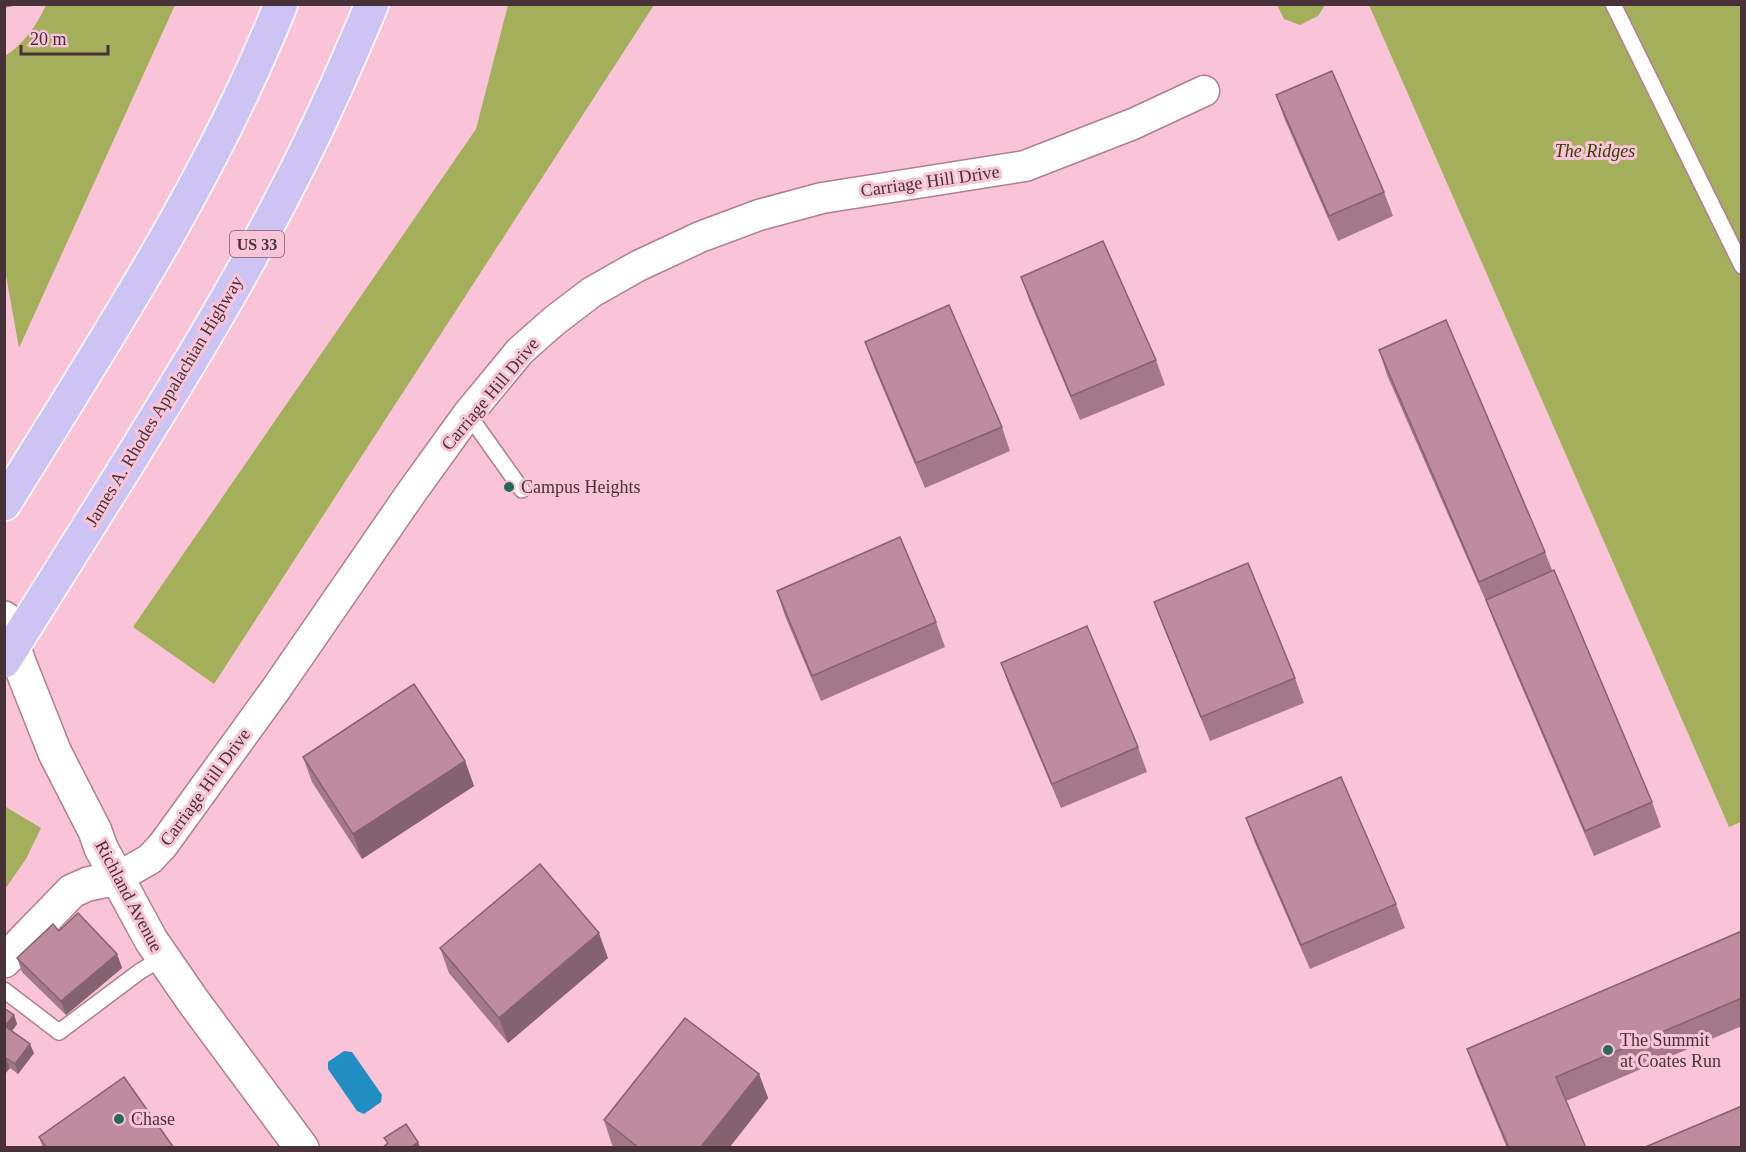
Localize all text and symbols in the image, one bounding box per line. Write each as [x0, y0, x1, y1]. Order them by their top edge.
scale bar [21, 18, 108, 56]
text: 20 m [30, 29, 67, 49]
park label: The Ridges [1555, 141, 1635, 161]
street label: Carriage Hill Drive [859, 161, 1001, 201]
road number: US 33 [230, 231, 284, 257]
street label: James A. Rhodes Appalachian Highway [81, 272, 247, 530]
street label: Carriage Hill Drive [437, 334, 543, 454]
place label: Campus Heights [521, 477, 641, 497]
marker: Campus Heights [502, 480, 516, 494]
street label: Carriage Hill Drive [156, 725, 254, 849]
street label: Richland Avenue [91, 837, 167, 955]
place label: The Summit at Coates Run [1620, 1030, 1721, 1071]
marker: The Summit at Coates Run [1601, 1043, 1615, 1057]
place label: Chase [131, 1109, 175, 1129]
marker: Chase [112, 1112, 126, 1126]

